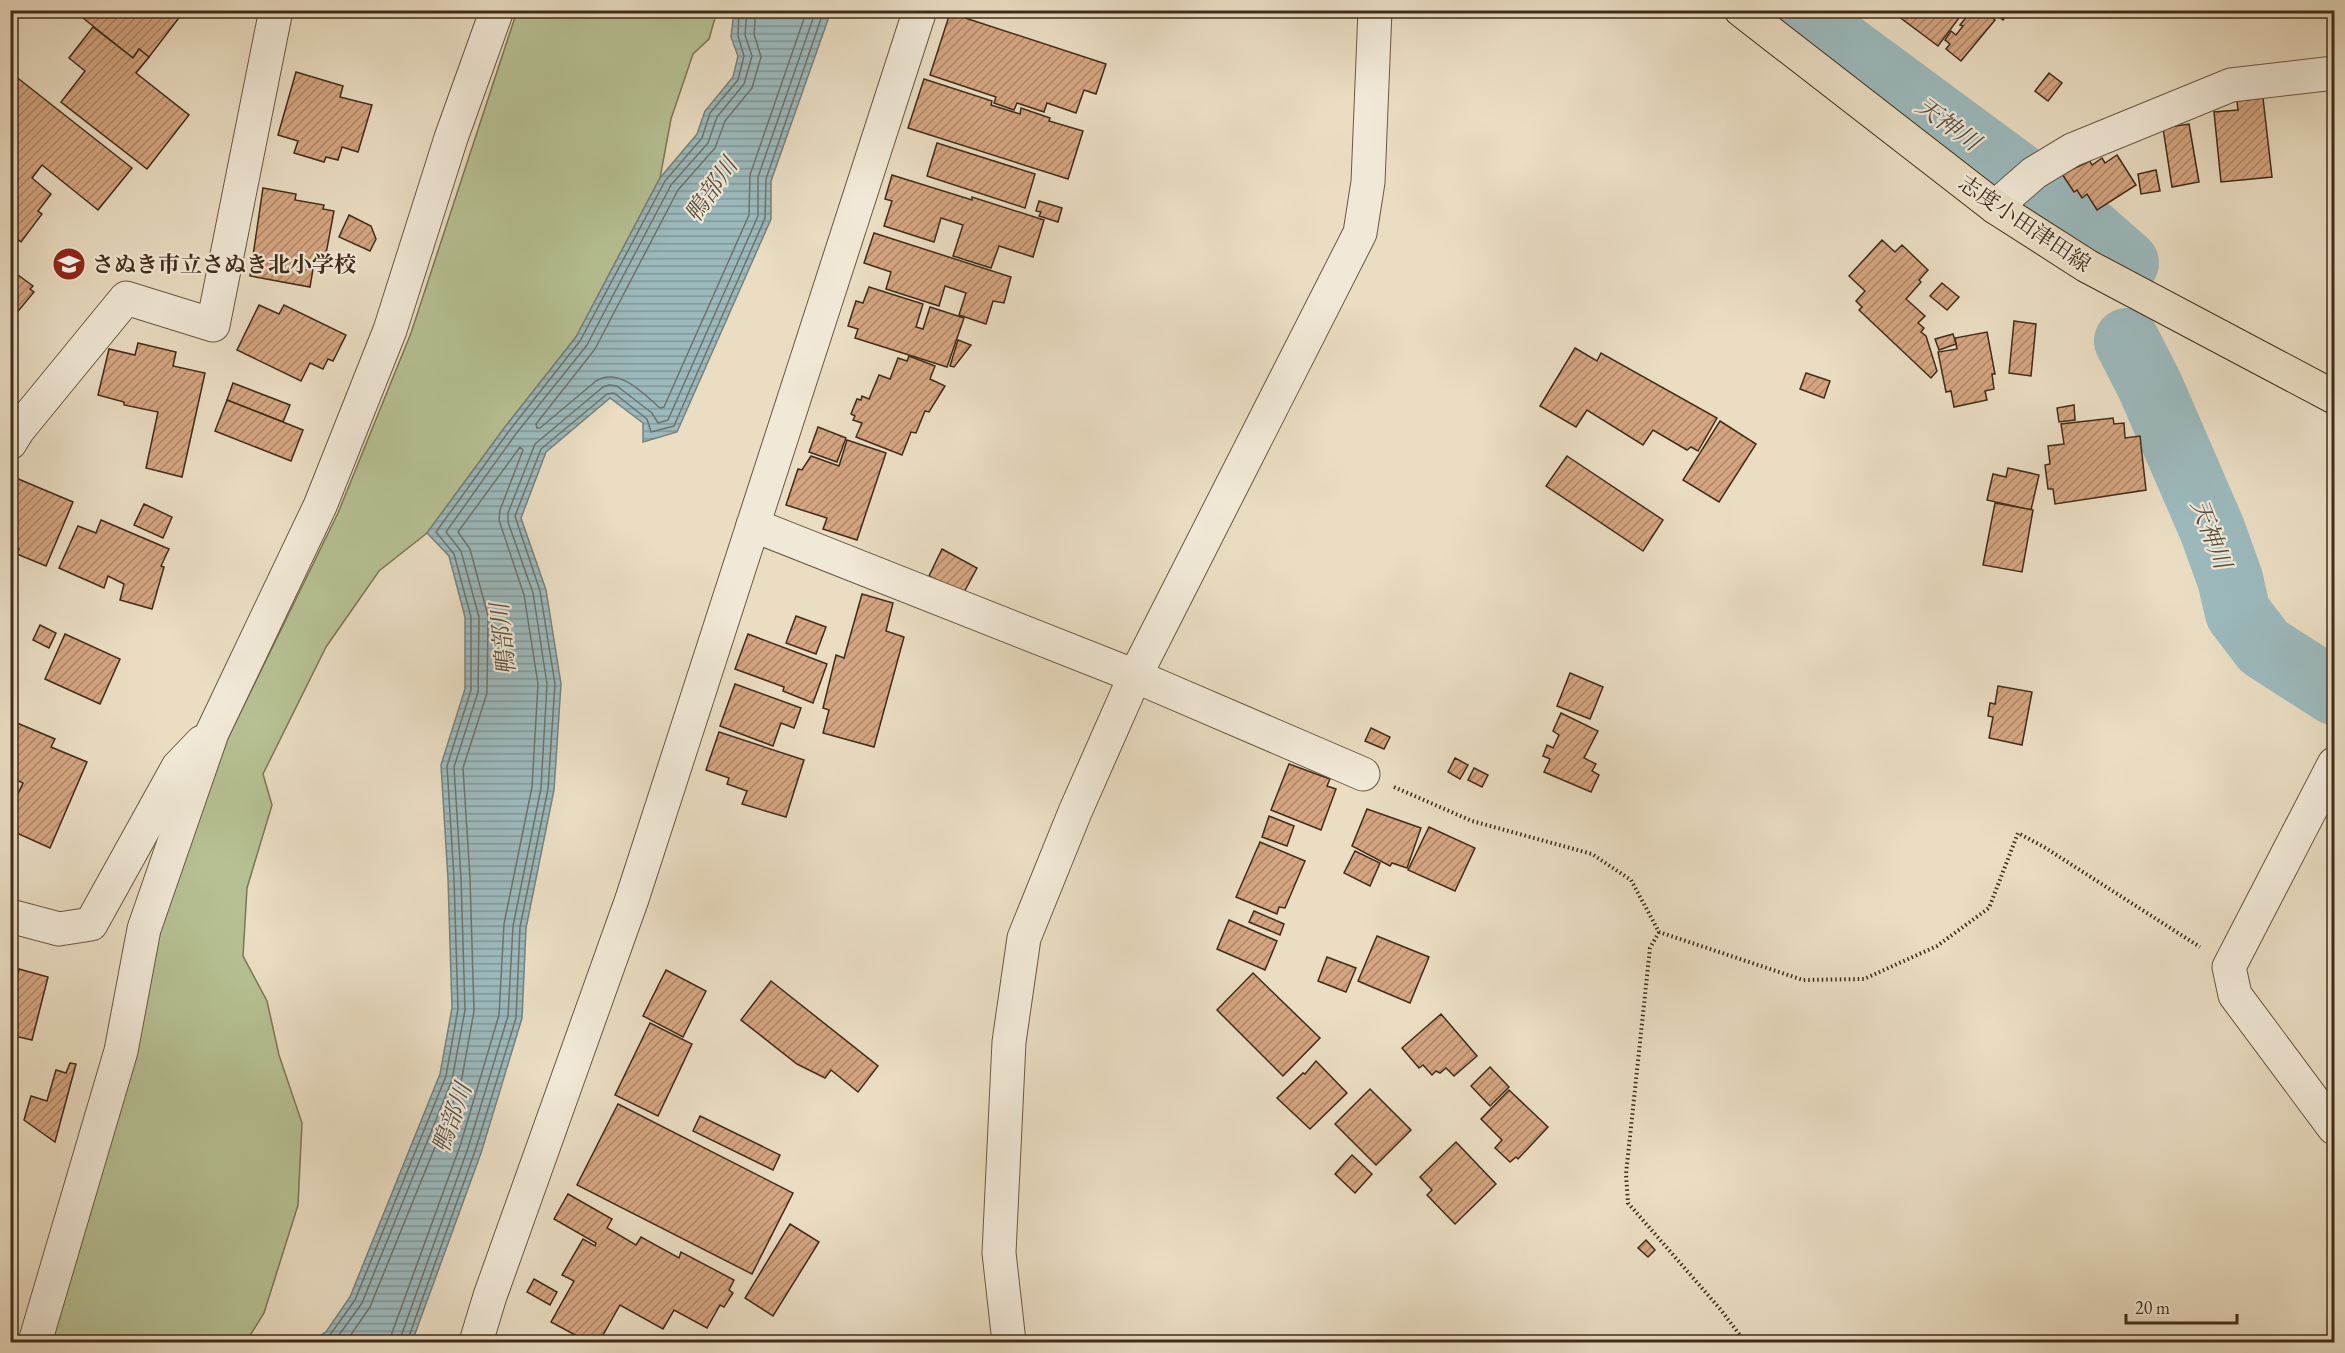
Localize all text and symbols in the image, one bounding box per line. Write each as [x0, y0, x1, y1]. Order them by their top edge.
water label: 天神川 [1910, 90, 1989, 159]
water label: 鴨部川 [677, 149, 746, 228]
street label: 志度小田津田線 [1953, 168, 2097, 278]
school or university icon: さぬき市立さぬき北小学校 [51, 246, 87, 282]
place label: さぬき市立さぬき北小学校 [92, 250, 356, 279]
water label: 天神川 [2184, 495, 2240, 576]
water label: 鴨部川 [483, 599, 522, 676]
water label: 鴨部川 [425, 1076, 479, 1157]
scale bar [2126, 1287, 2237, 1325]
text: 20 m [2135, 1296, 2170, 1319]

